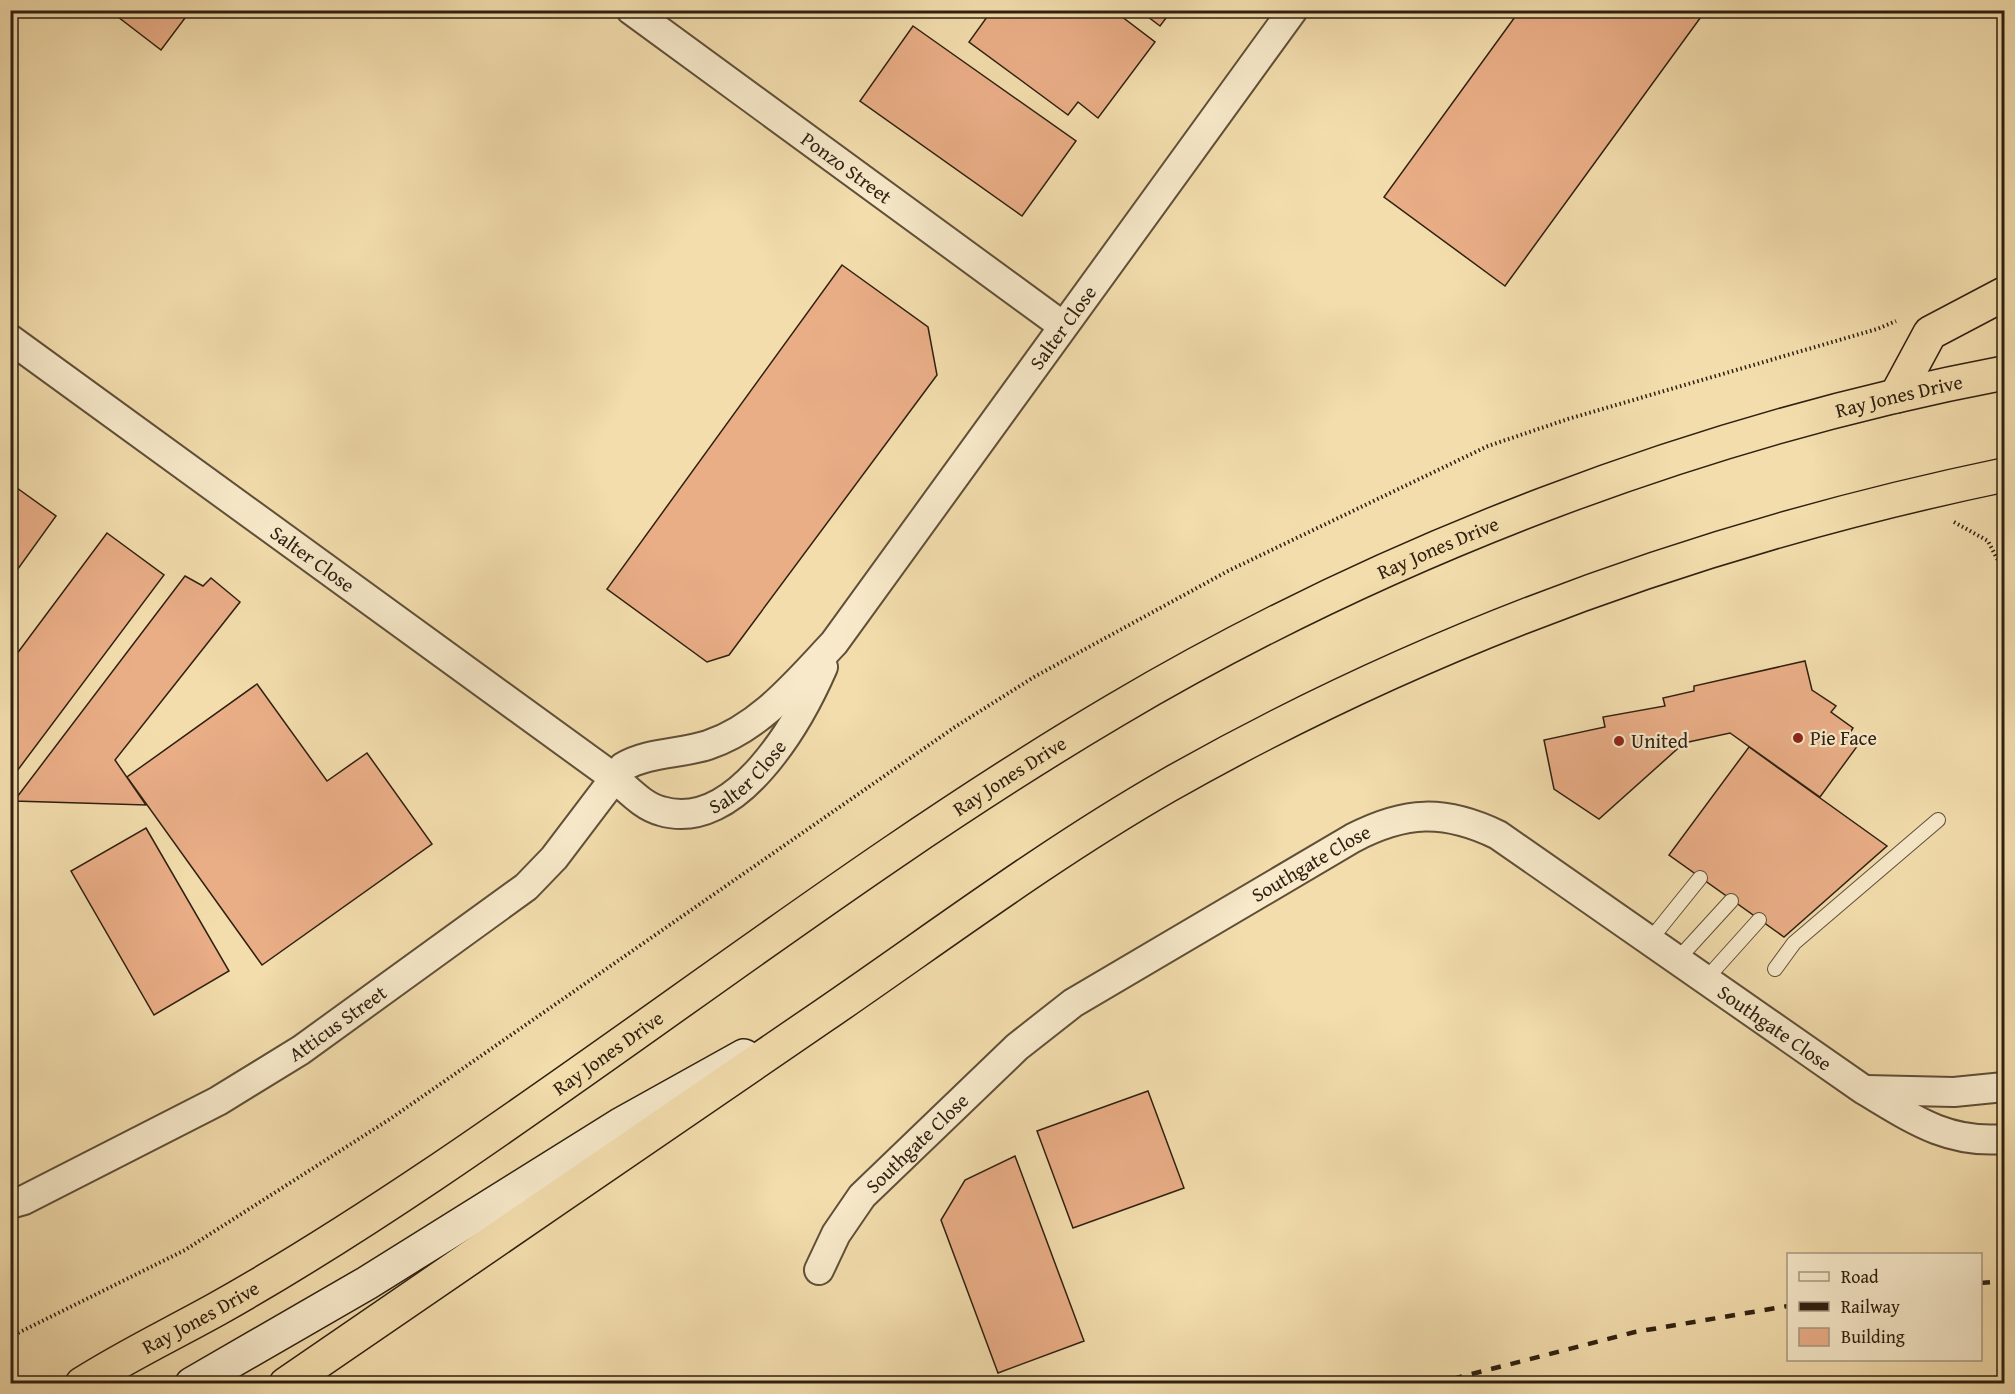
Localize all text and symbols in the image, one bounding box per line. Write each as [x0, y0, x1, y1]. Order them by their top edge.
street label: Ponzo Street [795, 124, 898, 210]
street label: Salter Close [1022, 279, 1103, 375]
street label: Ray Jones Drive [1832, 367, 1965, 424]
street label: Ray Jones Drive [1372, 509, 1503, 586]
street label: Salter Close [265, 518, 361, 599]
place label: Pie Face [1810, 723, 1877, 752]
place label: United [1631, 726, 1688, 755]
street label: Ray Jones Drive [947, 728, 1072, 823]
marker: Pie Face [1791, 731, 1805, 745]
street label: Salter Close [704, 733, 793, 821]
marker: United [1612, 734, 1626, 748]
street label: Southgate Close [1246, 817, 1375, 909]
street label: Southgate Close [1712, 977, 1838, 1077]
street label: Atticus Street [283, 978, 392, 1068]
street label: Ray Jones Drive [546, 1003, 669, 1102]
street label: Southgate Close [858, 1086, 975, 1200]
legend [1787, 1253, 1982, 1361]
text: Road [1841, 1263, 1879, 1290]
street label: Ray Jones Drive [136, 1273, 264, 1361]
text: Railway [1841, 1293, 1900, 1320]
text: Building [1841, 1323, 1905, 1350]

